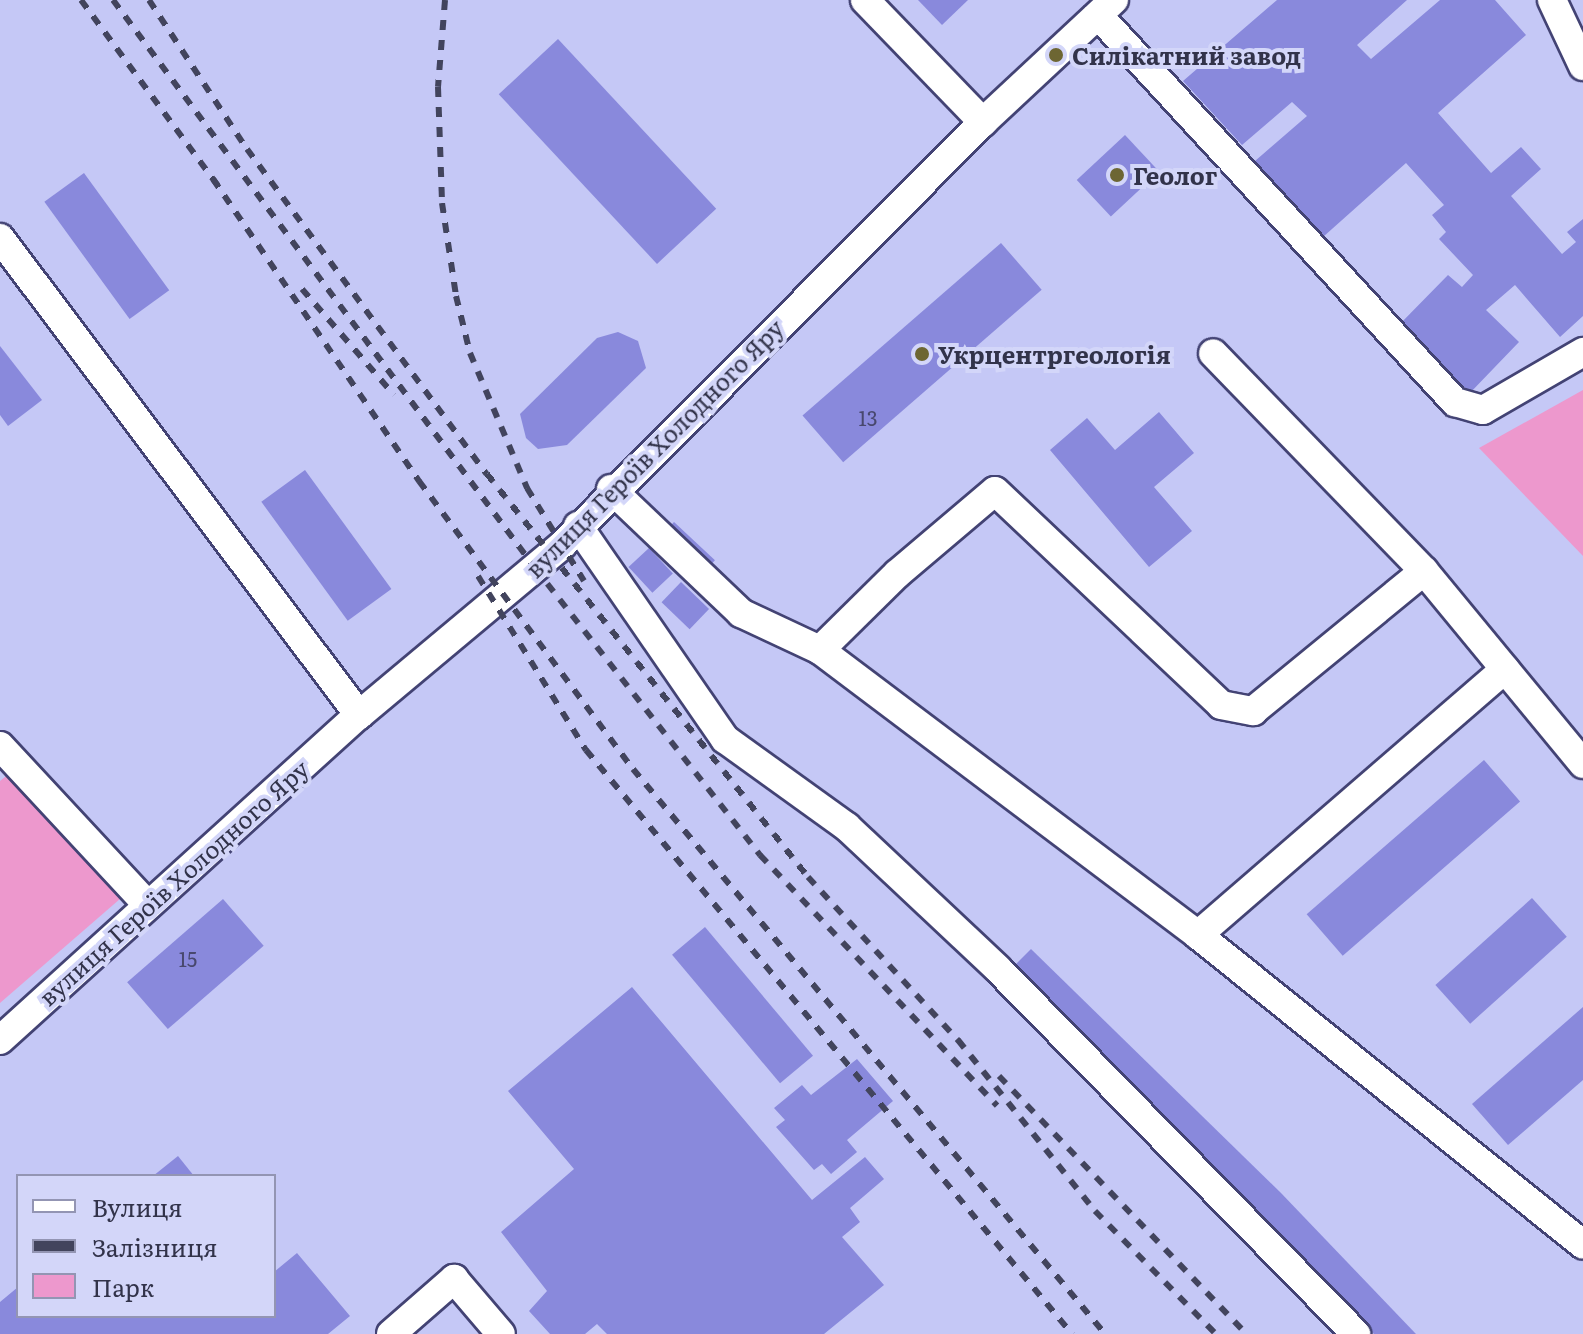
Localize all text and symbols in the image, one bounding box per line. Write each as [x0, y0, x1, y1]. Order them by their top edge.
place label: Силікатний завод [1072, 41, 1301, 69]
marker: Силікатний завод [1047, 46, 1065, 64]
place label: Геолог [1133, 161, 1217, 189]
marker: Геолог [1108, 166, 1126, 184]
street label: вулиця Героїв Холодного Яру [519, 313, 789, 583]
place label: Укрцентргеологія [938, 340, 1171, 368]
marker: Укрцентргеологія [913, 345, 931, 363]
house number: 13 [859, 405, 877, 429]
street label: вулиця Героїв Холодного Яру [32, 753, 314, 1011]
house number: 15 [179, 946, 197, 970]
legend [16, 1174, 276, 1318]
text: Вулиця [92, 1189, 183, 1224]
text: Залізниця [92, 1229, 217, 1264]
text: Парк [92, 1269, 154, 1304]

